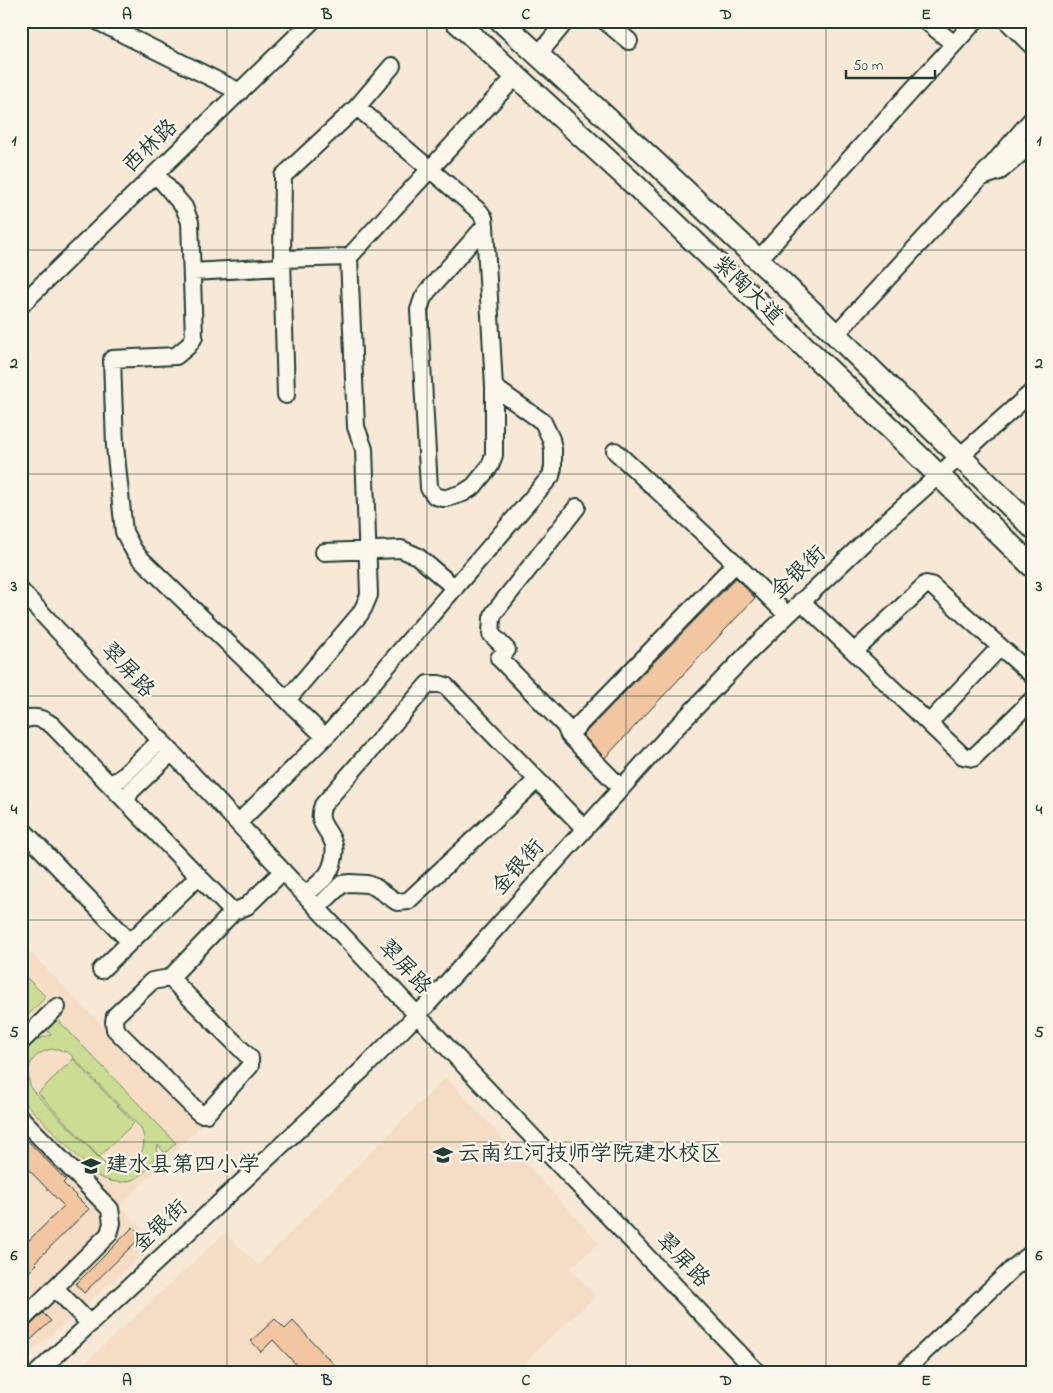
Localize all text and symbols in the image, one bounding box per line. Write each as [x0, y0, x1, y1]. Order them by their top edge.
text: A [122, 3, 132, 27]
text: B [321, 3, 333, 27]
text: C [522, 3, 531, 27]
text: D [719, 3, 732, 27]
text: E [921, 3, 931, 27]
scale bar [846, 48, 934, 80]
text: 50 m [853, 55, 884, 77]
street label: 西林路 [116, 113, 186, 181]
text: 1 [11, 129, 17, 153]
text: 1 [1036, 129, 1042, 153]
street label: 紫陶大道 [704, 249, 790, 333]
text: 2 [9, 352, 18, 376]
text: 2 [1034, 352, 1043, 376]
street label: 金银街 [764, 539, 834, 607]
text: 3 [10, 575, 18, 599]
text: 3 [1035, 575, 1043, 599]
street label: 翠屏路 [93, 636, 161, 706]
text: 4 [10, 798, 18, 822]
text: 4 [1035, 798, 1043, 822]
street label: 金银街 [485, 833, 553, 903]
street label: 翠屏路 [370, 933, 438, 1003]
text: 5 [9, 1021, 19, 1045]
text: 5 [1034, 1021, 1044, 1045]
place label: 云南红河技师学院建水校区 [458, 1139, 722, 1171]
school or university icon: 云南红河技师学院建水校区 [432, 1144, 454, 1166]
place label: 建水县第四小学 [106, 1150, 260, 1182]
school or university icon: 建水县第四小学 [80, 1155, 102, 1177]
street label: 金银街 [126, 1193, 196, 1261]
street label: 翠屏路 [648, 1226, 716, 1296]
text: 6 [9, 1244, 18, 1268]
text: 6 [1034, 1244, 1043, 1268]
text: A [122, 1369, 132, 1393]
text: B [321, 1369, 333, 1393]
text: C [522, 1369, 531, 1393]
text: D [719, 1369, 732, 1393]
text: E [921, 1369, 931, 1393]

